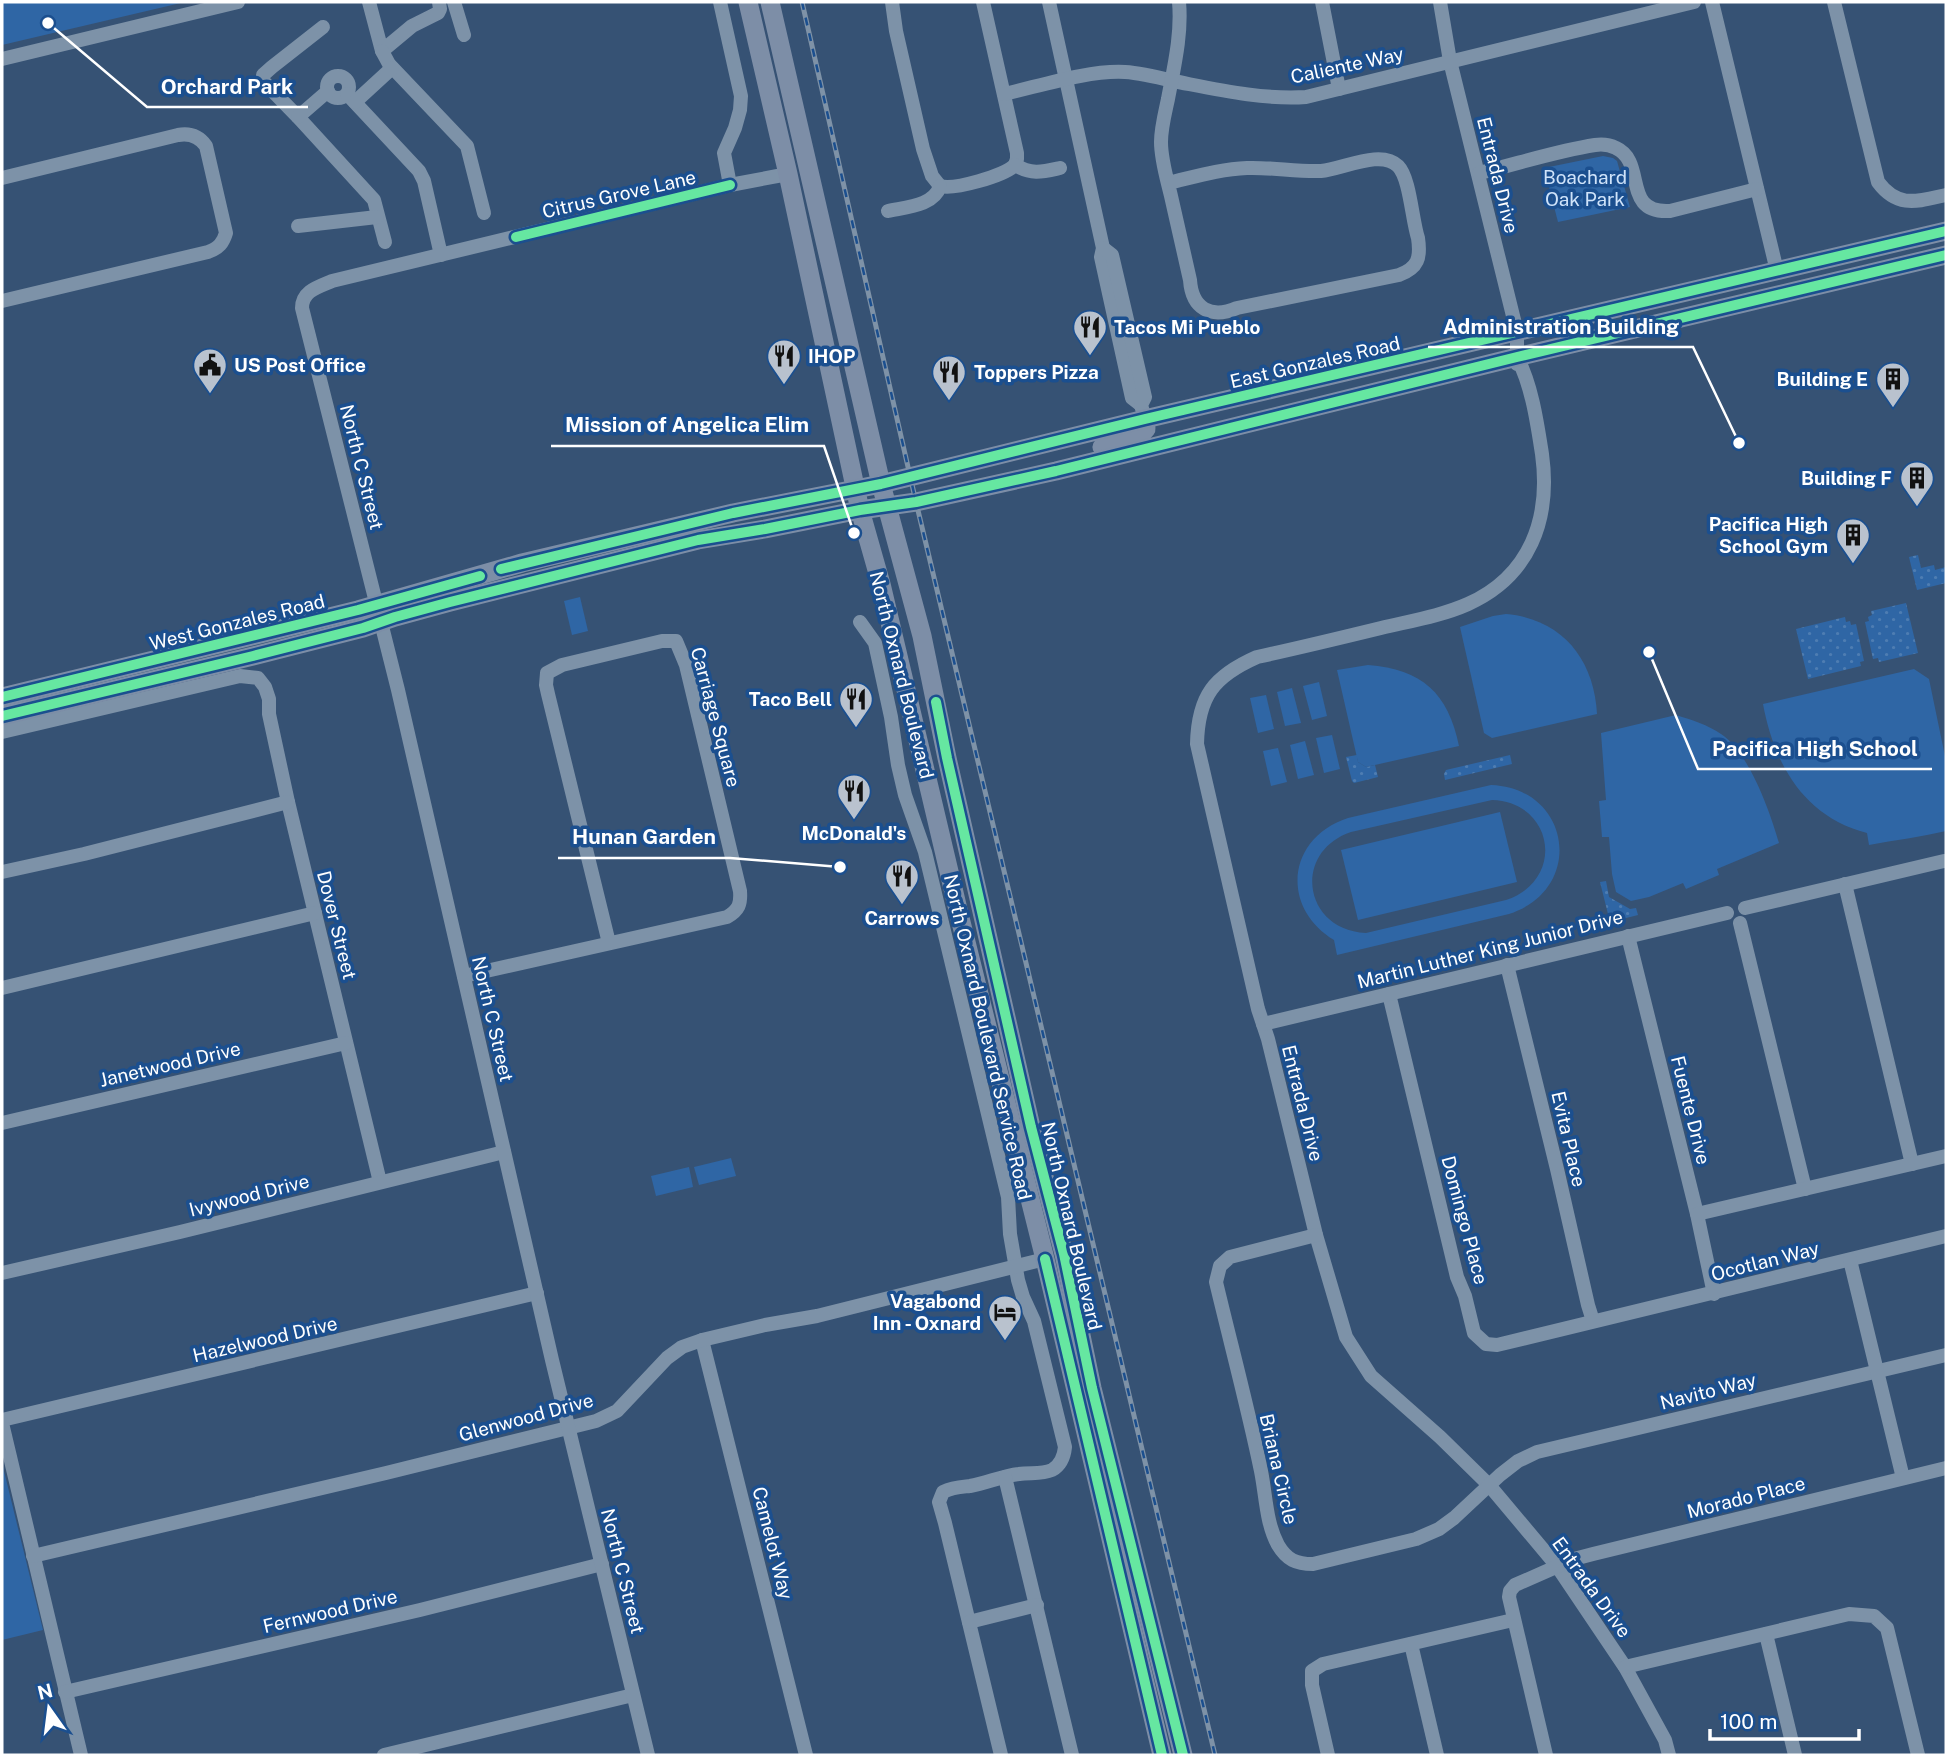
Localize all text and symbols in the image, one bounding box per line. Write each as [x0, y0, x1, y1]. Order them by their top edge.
street label: Caliente Way [1289, 42, 1405, 88]
callout: Orchard Park [147, 65, 308, 107]
text: Orchard Park [161, 74, 293, 99]
street label: Entrada Drive [1473, 115, 1523, 235]
street label: Citrus Grove Lane [540, 166, 698, 222]
park label: Boachard Oak Park [1543, 166, 1627, 210]
callout: Administration Building [1428, 305, 1693, 347]
restaurant icon: Tacos Mi Pueblo [1071, 308, 1109, 357]
text: Administration Building [1443, 314, 1679, 339]
place label: Tacos Mi Pueblo [1114, 316, 1260, 338]
street label: East Gonzales Road [1228, 332, 1402, 392]
restaurant icon: IHOP [765, 337, 803, 386]
place label: IHOP [808, 345, 855, 367]
public building icon: US Post Office [191, 346, 229, 395]
restaurant icon: Toppers Pizza [930, 353, 968, 402]
place label: US Post Office [234, 354, 366, 376]
building icon: Building E [1874, 360, 1912, 409]
place label: Toppers Pizza [974, 361, 1099, 383]
place label: Building E [1777, 368, 1868, 390]
street label: North C Street [336, 402, 388, 532]
callout: Mission of Angelica Elim [551, 404, 824, 446]
text: Mission of Angelica Elim [565, 412, 809, 437]
building icon: Building F [1898, 459, 1936, 508]
place label: Building F [1801, 467, 1892, 489]
place label: Pacifica High School Gym [1709, 513, 1828, 557]
building icon: Pacifica High School Gym [1834, 516, 1872, 565]
street label: North Oxnard Boulevard [866, 569, 938, 781]
street label: West Gonzales Road [147, 590, 327, 654]
street label: Carriage Square [687, 645, 745, 789]
restaurant icon: Taco Bell [837, 680, 875, 729]
place label: Taco Bell [749, 688, 832, 710]
callout: Pacifica High School [1698, 727, 1932, 769]
text: Pacifica High School [1712, 736, 1918, 761]
restaurant icon: McDonald's [835, 772, 873, 821]
callout: Hunan Garden [558, 816, 730, 858]
place label: McDonald's [802, 822, 906, 844]
text: Hunan Garden [572, 824, 716, 849]
restaurant icon: Carrows [883, 857, 921, 906]
street label: Dover Street [313, 868, 361, 982]
street label: North Oxnard Boulevard Service Road [940, 872, 1036, 1202]
street label: Martin Luther King Junior Drive [1355, 905, 1625, 993]
place label: Carrows [864, 907, 940, 929]
street label: North C Street [468, 954, 518, 1084]
street label: Janetwood Drive [97, 1037, 243, 1091]
street label: Entrada Drive [1278, 1043, 1328, 1163]
street label: Fuente Drive [1667, 1053, 1715, 1167]
street label: Evita Place [1547, 1089, 1591, 1189]
street label: North Oxnard Boulevard [1037, 1120, 1107, 1332]
street label: Domingo Place [1437, 1153, 1493, 1287]
street label: Ivywood Drive [187, 1169, 311, 1221]
street label: Ocotlan Way [1709, 1237, 1821, 1285]
place label: Vagabond Inn - Oxnard [873, 1290, 981, 1334]
hotel icon: Vagabond Inn - Oxnard [986, 1293, 1024, 1342]
street label: Hazelwood Drive [191, 1312, 339, 1366]
street label: Navito Way [1658, 1368, 1758, 1414]
street label: Glenwood Drive [456, 1388, 596, 1446]
street label: Briana Circle [1256, 1412, 1302, 1526]
street label: Morado Place [1685, 1472, 1807, 1522]
street label: Camelot Way [748, 1484, 798, 1602]
street label: North C Street [597, 1506, 649, 1636]
street label: Entrada Drive [1548, 1532, 1636, 1642]
street label: Fernwood Drive [261, 1585, 399, 1637]
north arrow [14, 1673, 84, 1743]
text: N [35, 1679, 55, 1704]
scale bar [1710, 1698, 1859, 1742]
text: 100 m [1720, 1709, 1777, 1734]

